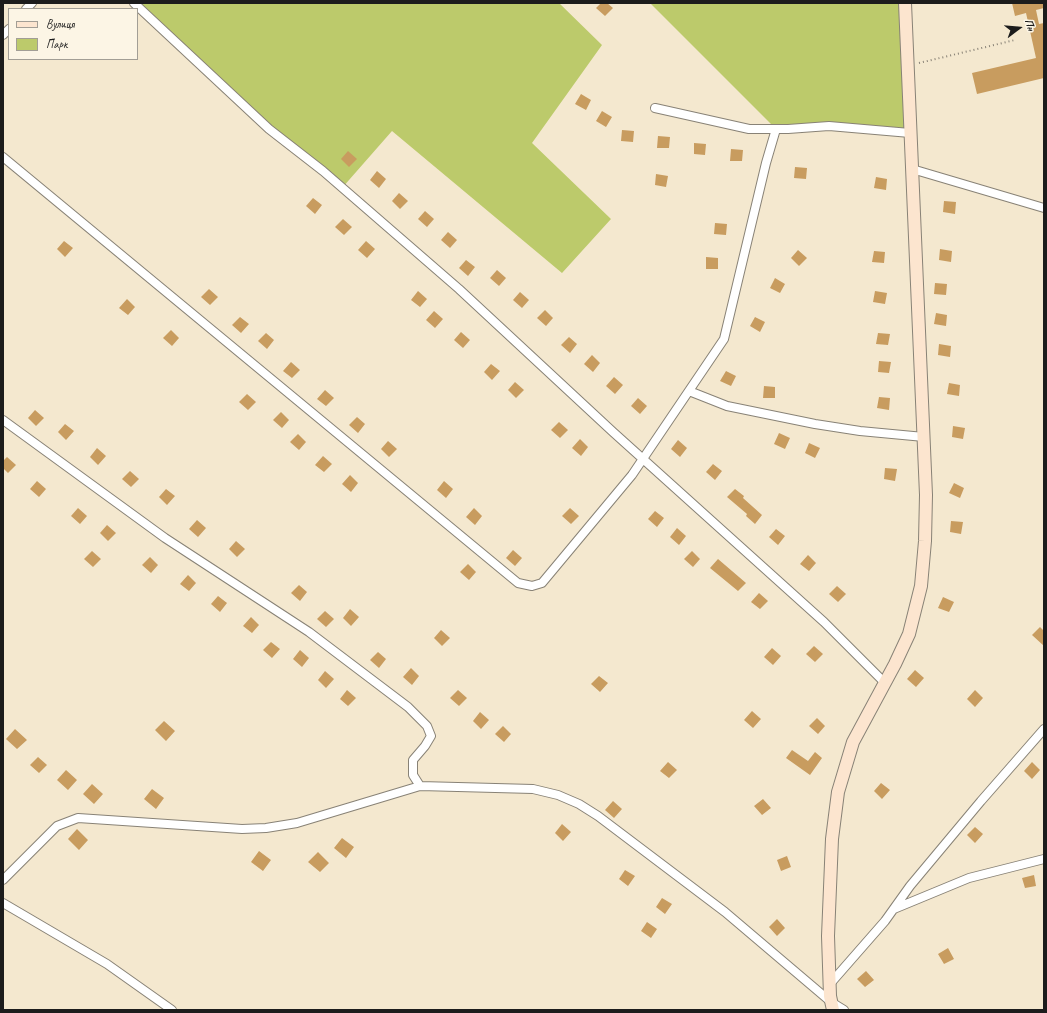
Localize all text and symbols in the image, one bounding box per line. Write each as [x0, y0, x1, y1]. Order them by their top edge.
legend [8, 8, 138, 60]
north arrow [999, 8, 1039, 48]
text: Вулиця [46, 16, 74, 32]
text: Пн [1022, 17, 1039, 32]
text: Парк [46, 36, 67, 52]

